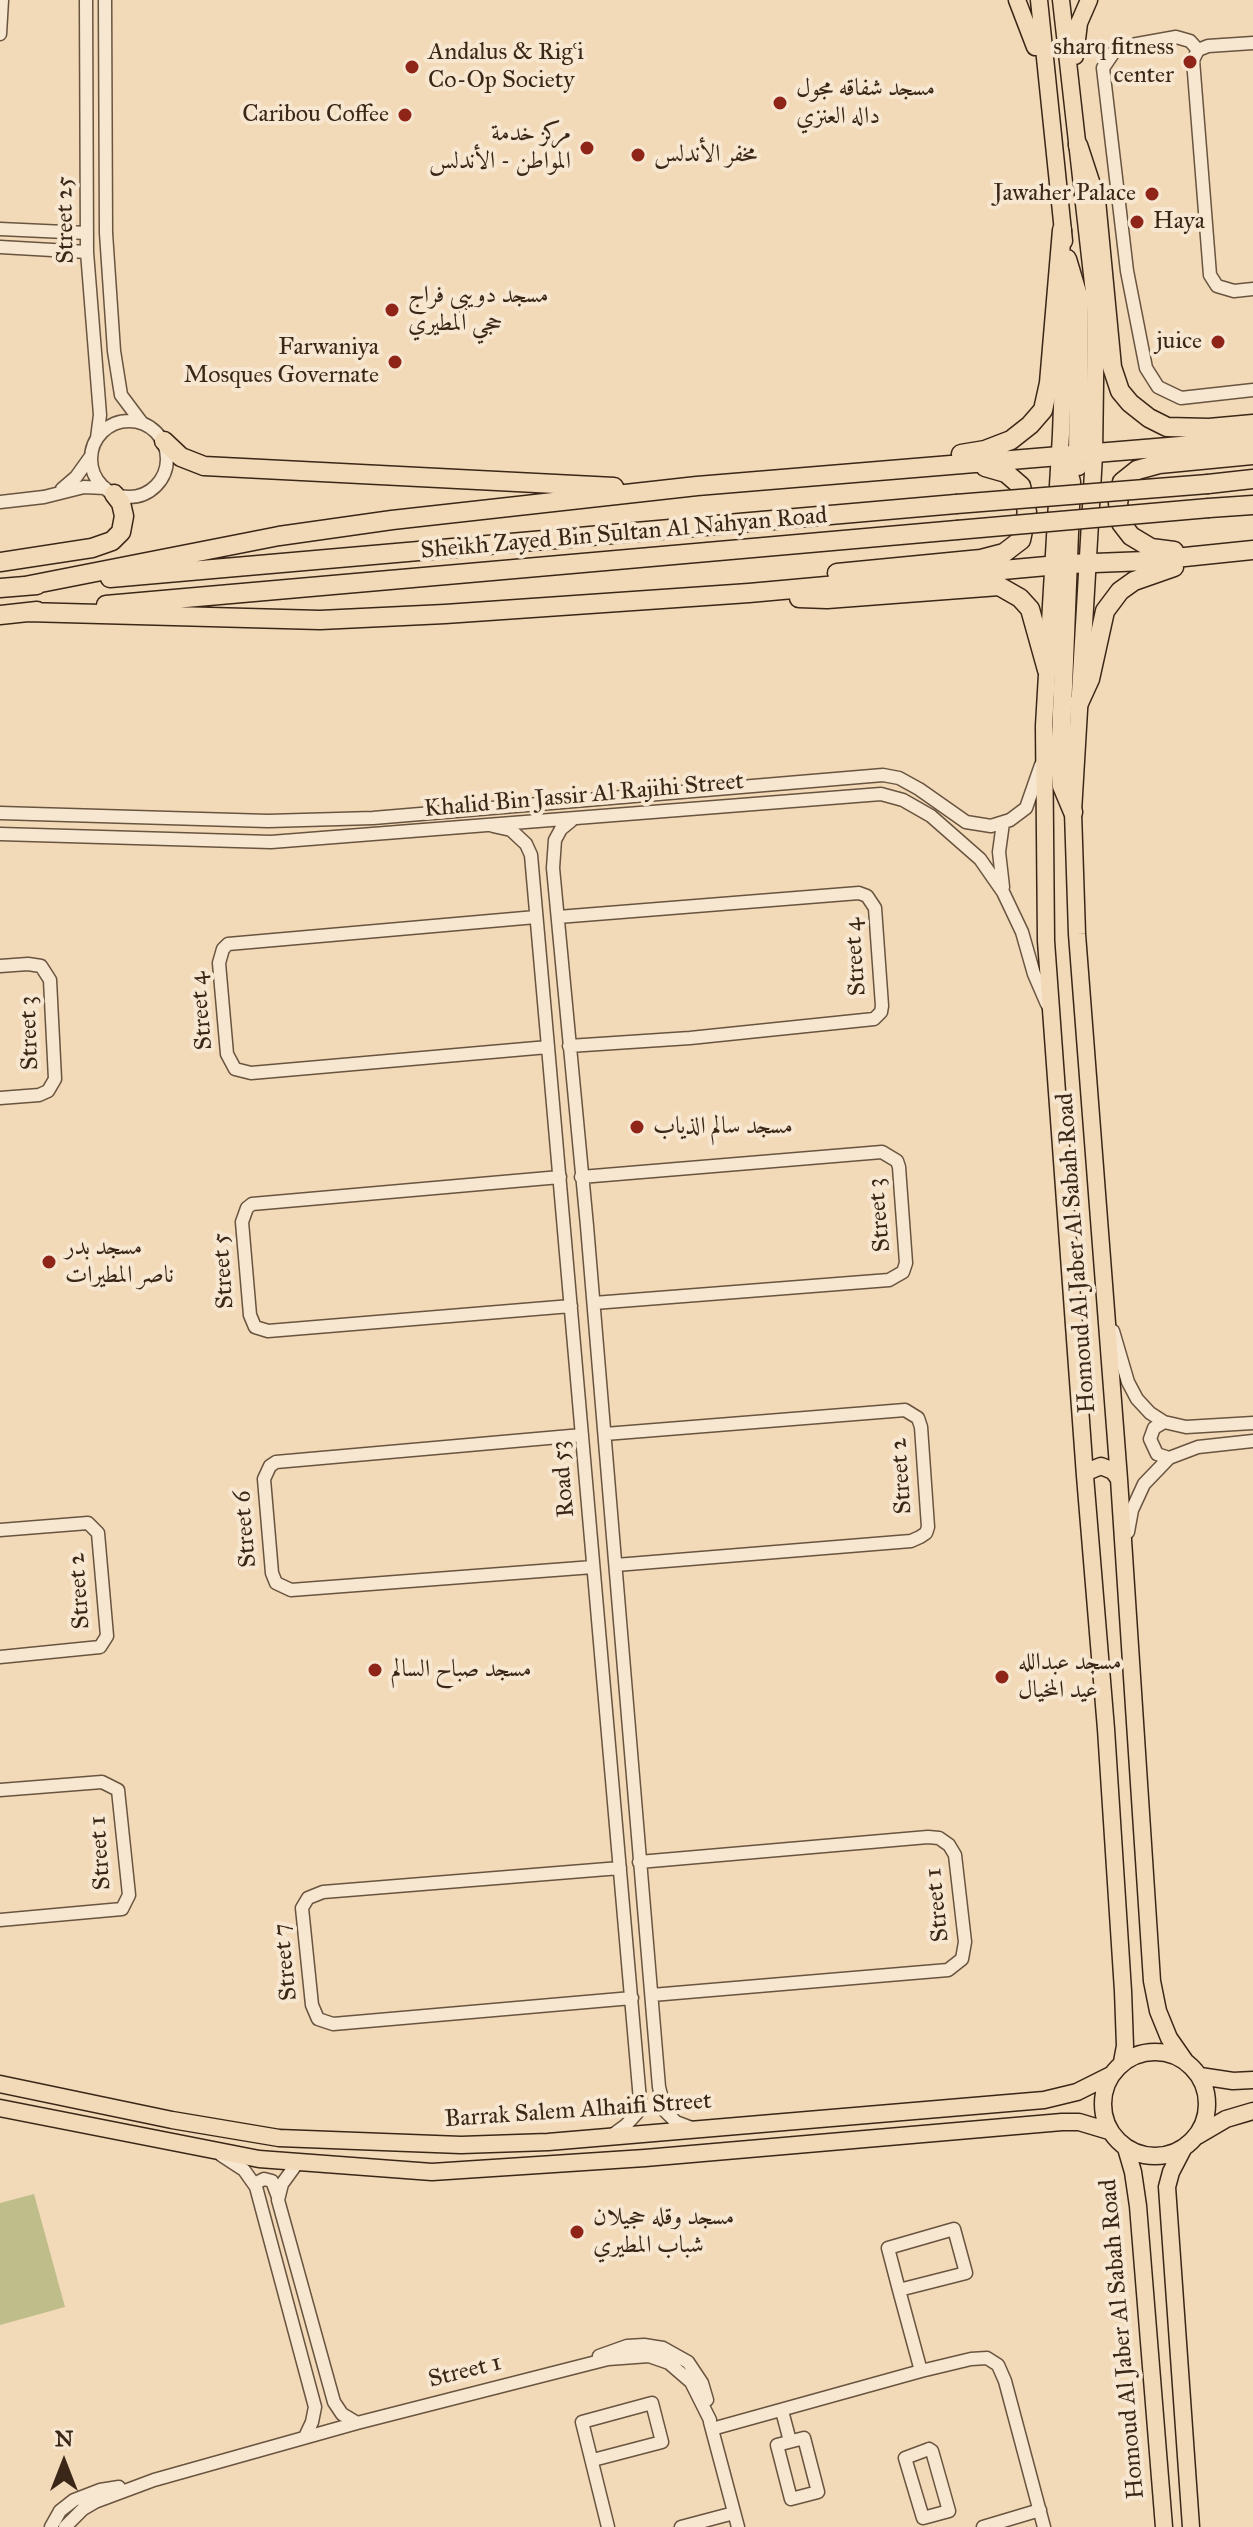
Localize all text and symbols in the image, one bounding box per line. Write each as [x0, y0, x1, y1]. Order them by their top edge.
place label: sharq fitness center [1053, 34, 1174, 90]
place label: Andalus & Rigʿi Co-Op Society [428, 39, 584, 95]
marker: sharq fitness center [1181, 53, 1199, 71]
marker: Andalus & Rigʿi Co-Op Society [403, 58, 421, 76]
place label: مسجد شفاقه مجول داله العنزي [796, 75, 935, 131]
marker: مسجد شفاقه مجول داله العنزي [771, 94, 789, 112]
place label: Caribou Coffee [242, 101, 389, 129]
marker: Caribou Coffee [396, 106, 414, 124]
place label: مركز خدمة المواطن - الأندلس [429, 120, 571, 176]
marker: مركز خدمة المواطن - الأندلس [578, 139, 596, 157]
place label: مخفر الأندلس [654, 141, 757, 169]
marker: مخفر الأندلس [629, 146, 647, 164]
street label: Street 25 [51, 176, 81, 264]
place label: Jawaher Palace [993, 180, 1136, 208]
marker: Jawaher Palace [1143, 185, 1161, 203]
place label: Haya [1153, 208, 1205, 236]
marker: Haya [1128, 213, 1146, 231]
place label: مسجد دويبي فراج حجي المطيري [408, 282, 549, 338]
marker: مسجد دويبي فراج حجي المطيري [383, 301, 401, 319]
place label: juice [1157, 328, 1202, 356]
marker: juice [1209, 333, 1227, 351]
place label: Farwaniya Mosques Governate [184, 334, 379, 390]
marker: Farwaniya Mosques Governate [386, 353, 404, 371]
street label: Sheikh Zayed Bin Sultan Al Nahyan Road [420, 502, 828, 566]
street label: Khalid Bin Jassir Al Rajihi Street [423, 768, 745, 824]
street label: Street 4 [839, 917, 873, 997]
street label: Street 4 [184, 971, 220, 1051]
street label: Street 3 [14, 995, 46, 1071]
street label: Homoud Al Jaber Al Sabah Road [1051, 1092, 1103, 1414]
place label: مسجد سالم الذياب [653, 1113, 793, 1141]
marker: مسجد سالم الذياب [628, 1118, 646, 1136]
street label: Street 3 [862, 1177, 898, 1253]
street label: Street 5 [207, 1232, 241, 1310]
place label: مسجد بدر ناصر المطيرات [65, 1234, 174, 1290]
marker: مسجد بدر ناصر المطيرات [40, 1253, 58, 1271]
street label: Street 2 [885, 1437, 919, 1515]
street label: Road 53 [546, 1439, 582, 1519]
street label: Street 6 [228, 1489, 264, 1569]
street label: Street 2 [63, 1552, 97, 1630]
place label: مسجد عبدالله عيد المخيال [1018, 1649, 1122, 1705]
place label: مسجد صباح السالم [391, 1656, 532, 1684]
marker: مسجد صباح السالم [366, 1661, 384, 1679]
marker: مسجد عبدالله عيد المخيال [993, 1668, 1011, 1686]
street label: Street 1 [84, 1815, 118, 1891]
street label: Street 1 [920, 1867, 956, 1943]
street label: Street 7 [268, 1922, 304, 2002]
street label: Barrak Salem Alhaifi Street [444, 2087, 712, 2135]
street label: Homoud Al Jaber Al Sabah Road [1095, 2178, 1151, 2500]
place label: مسجد وقله حجيلان شباب المطيري [593, 2204, 734, 2260]
marker: مسجد وقله حجيلان شباب المطيري [568, 2223, 586, 2241]
street label: Street 1 [425, 2349, 505, 2395]
north arrow [24, 2423, 104, 2503]
text: N [55, 2425, 73, 2452]

